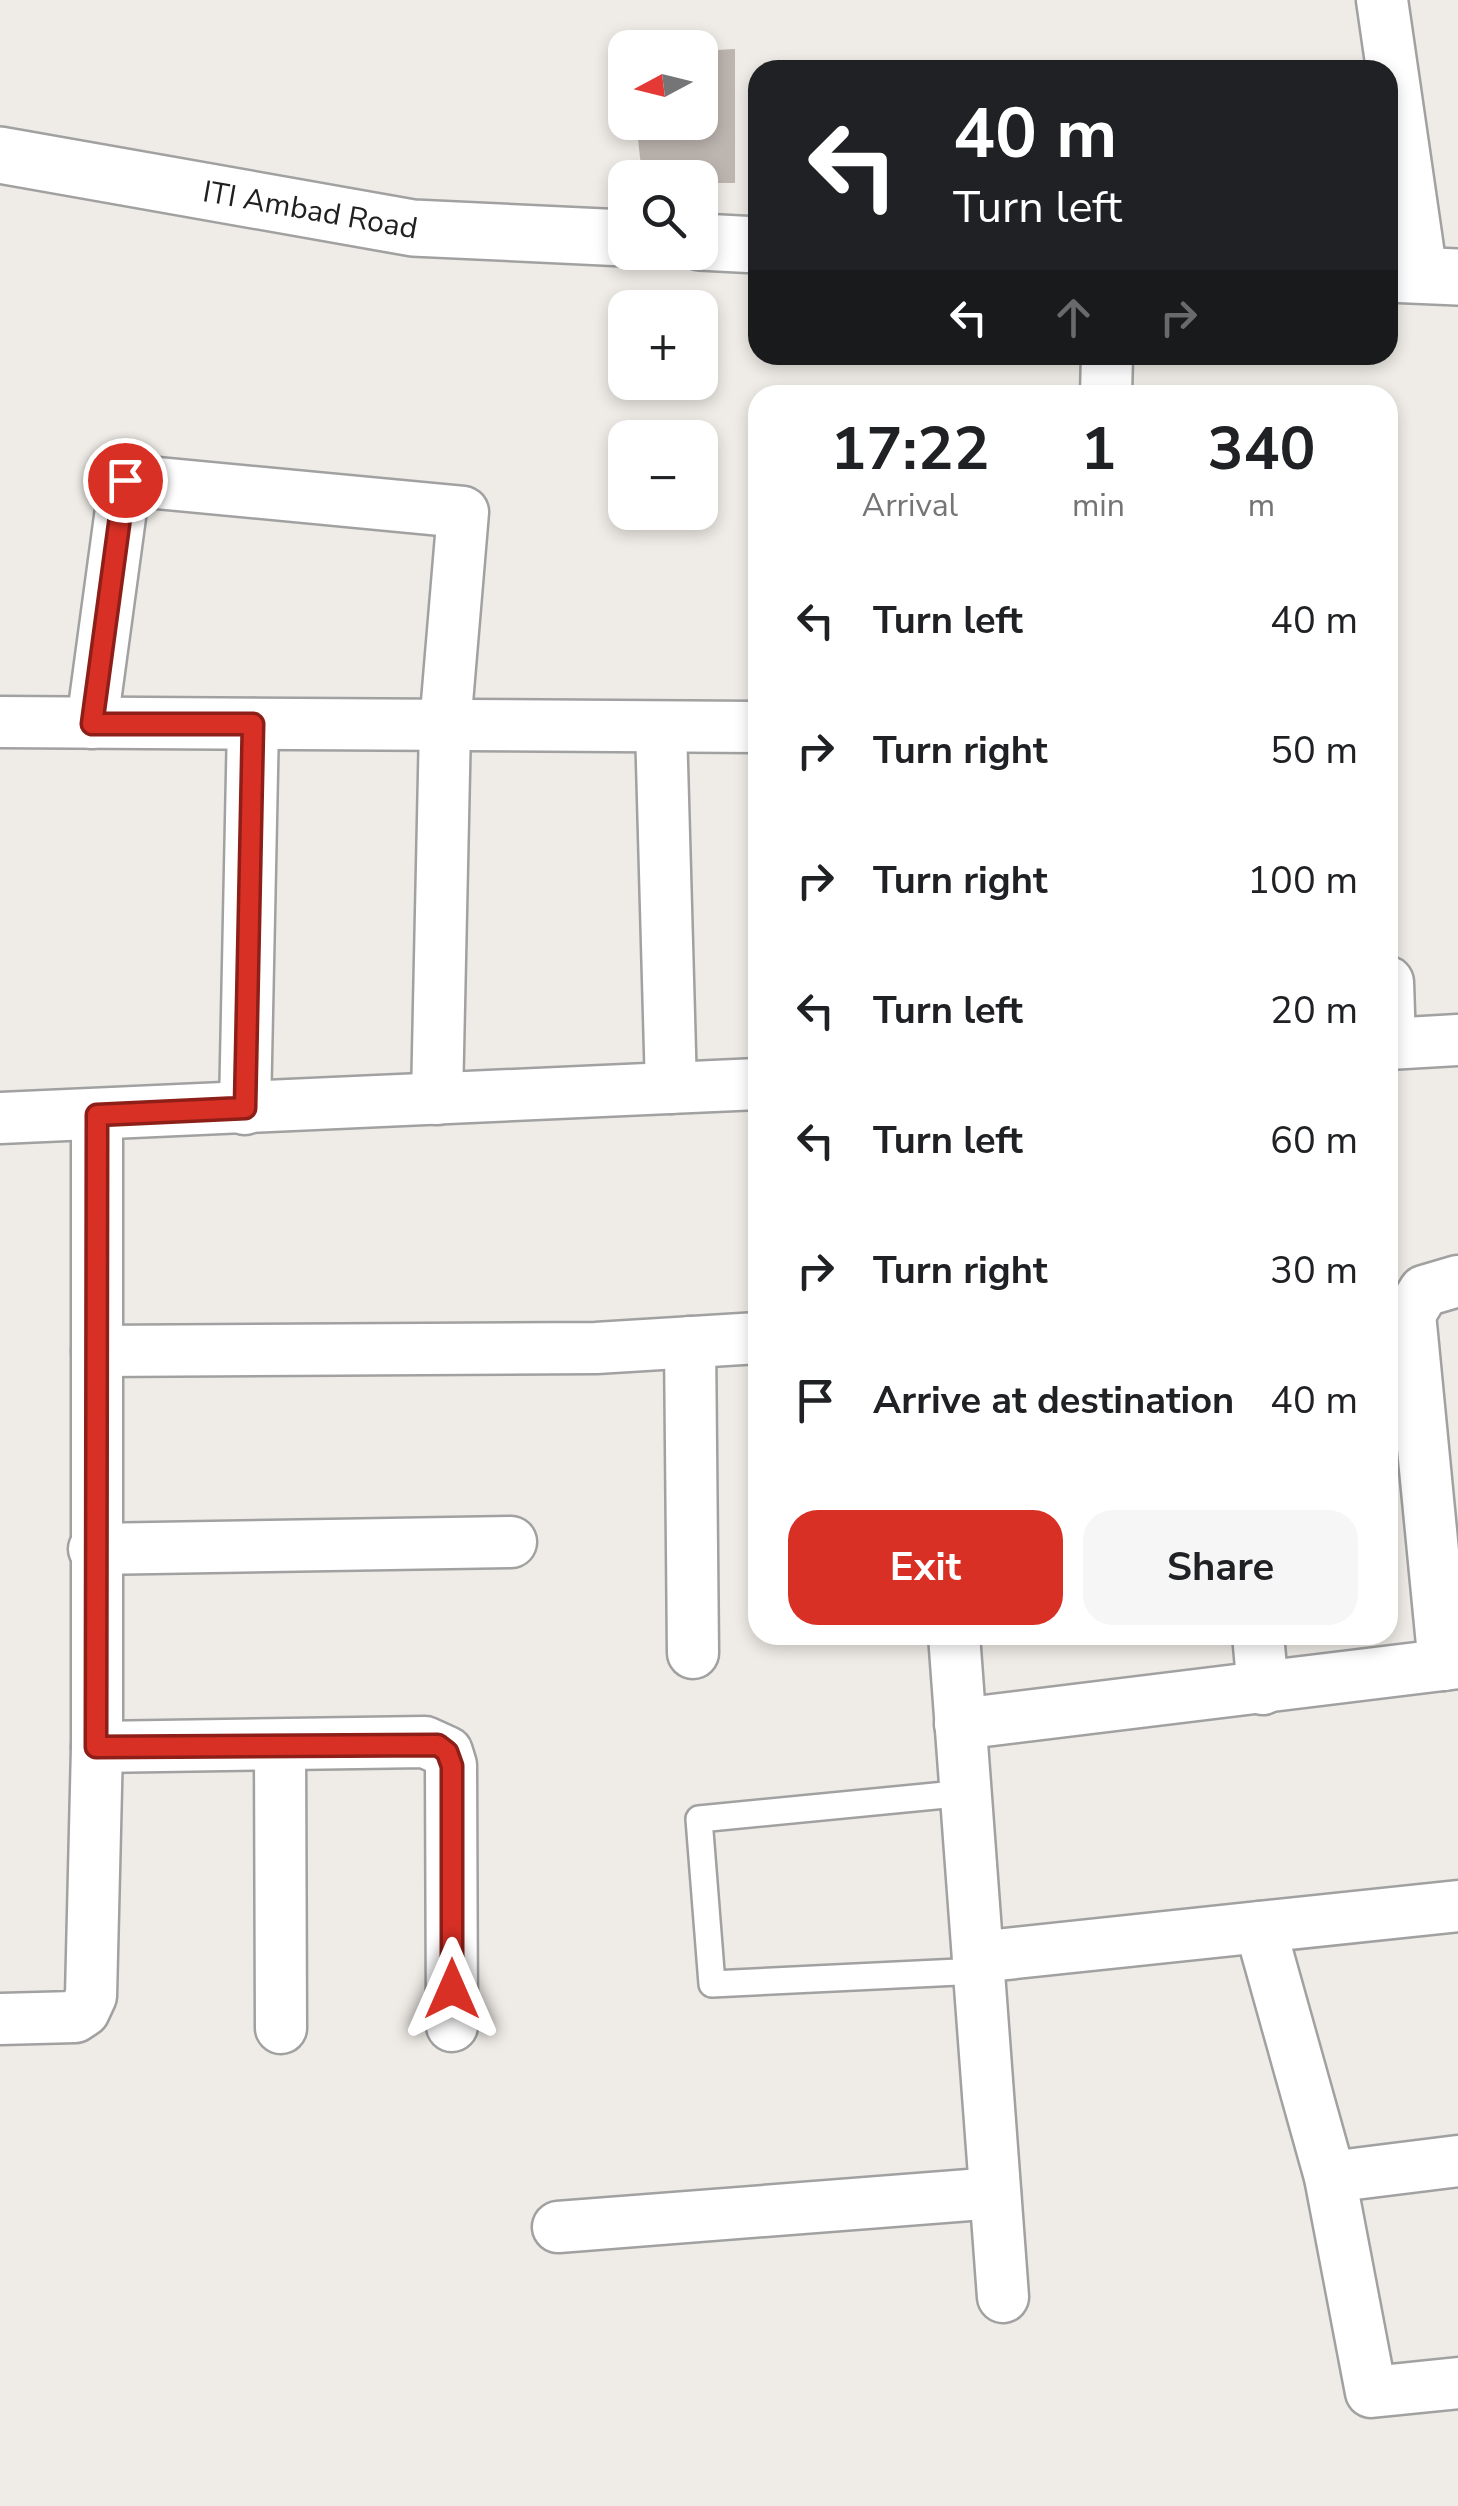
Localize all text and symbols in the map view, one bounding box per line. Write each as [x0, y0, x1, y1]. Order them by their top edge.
north arrow [608, 30, 718, 140]
map controls [608, 30, 718, 530]
text: 40 m [953, 86, 1117, 182]
icon: left [788, 100, 918, 230]
button: search [608, 160, 718, 270]
street label: ITI Ambad Road [200, 171, 421, 249]
text: Turn left [953, 177, 1122, 238]
button: + [608, 290, 718, 400]
icon: left [941, 290, 996, 345]
icon: ahead [1046, 290, 1101, 345]
icon: right [1151, 290, 1206, 345]
text: 17:22 [831, 408, 989, 490]
text: 1 [1080, 408, 1116, 490]
text: 340 [1207, 408, 1315, 490]
button: − [608, 420, 718, 530]
pin [83, 438, 168, 523]
icon: arrive [98, 453, 153, 508]
text: Arrival [862, 484, 958, 527]
text: min [1072, 484, 1125, 527]
text: m [1248, 484, 1275, 527]
icon: left [788, 593, 843, 648]
text: Turn left [873, 595, 1023, 646]
text: 40 m [1270, 595, 1358, 646]
icon: right [788, 723, 843, 778]
text: Turn right [873, 725, 1048, 776]
text: 50 m [1270, 725, 1358, 776]
icon: right [788, 853, 843, 908]
text: Turn right [873, 855, 1048, 906]
text: 100 m [1247, 855, 1358, 906]
icon: left [788, 983, 843, 1038]
text: Turn left [873, 985, 1023, 1036]
text: 20 m [1270, 985, 1358, 1036]
icon: left [788, 1113, 843, 1168]
text: Turn left [873, 1115, 1023, 1166]
text: 60 m [1270, 1115, 1358, 1166]
icon: right [788, 1243, 843, 1298]
text: Turn right [873, 1245, 1048, 1296]
text: 30 m [1270, 1245, 1358, 1296]
icon: arrive [788, 1373, 843, 1428]
text: Arrive at destination [873, 1375, 1234, 1426]
text: 40 m [1270, 1375, 1358, 1426]
button: Exit [788, 1510, 1063, 1625]
button: Share [1083, 1510, 1358, 1625]
position arrow [400, 1937, 504, 2041]

